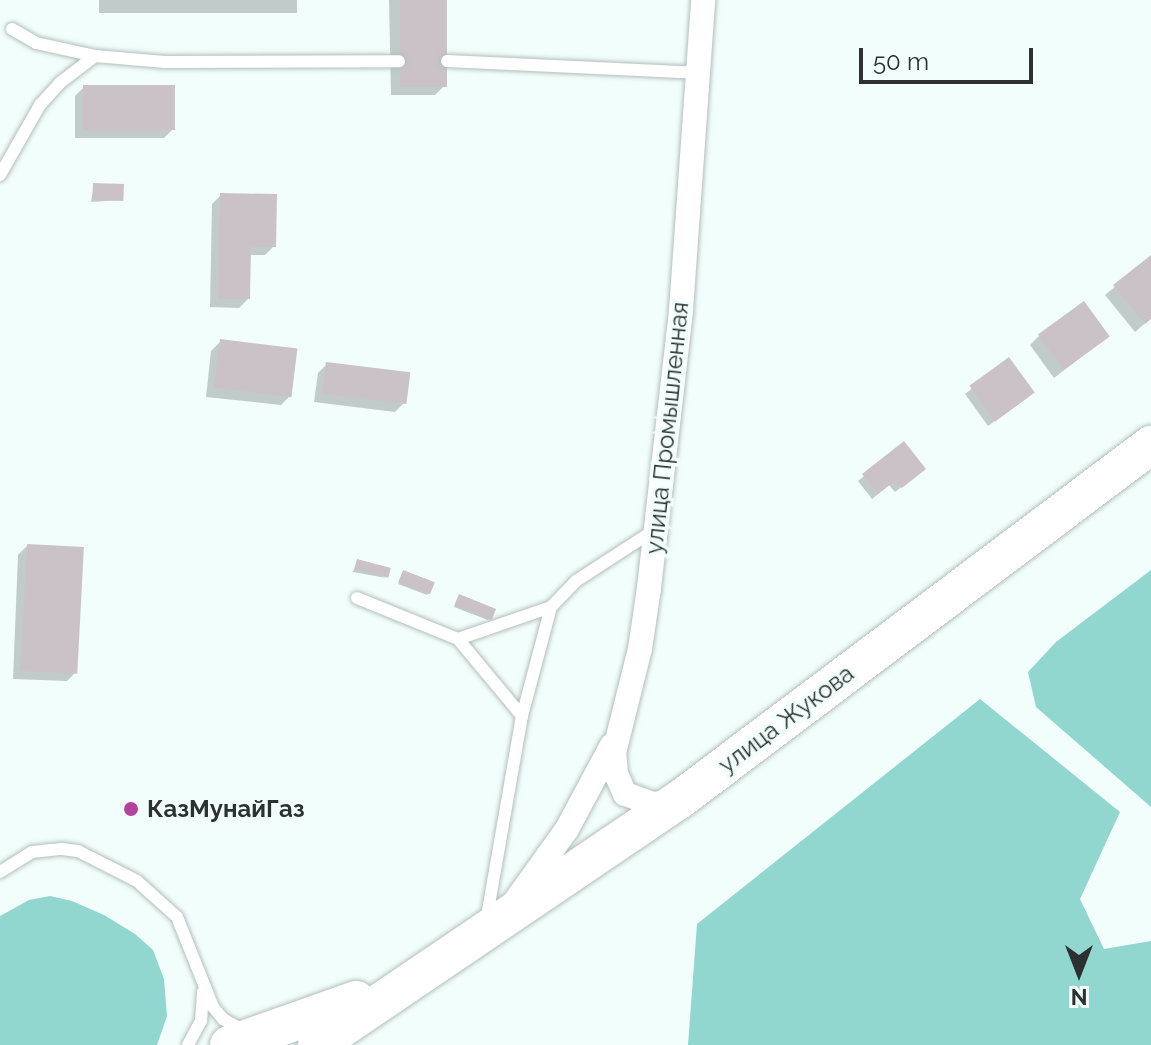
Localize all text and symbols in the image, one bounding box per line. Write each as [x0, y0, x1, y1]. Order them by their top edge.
scale bar [863, 32, 1037, 82]
text: 50 m [873, 47, 929, 76]
street label: улица Промышленная [639, 300, 695, 556]
street label: улица Жукова [713, 659, 859, 779]
place label: КазМунайГаз [147, 795, 305, 823]
marker: КазМунайГаз [122, 800, 140, 818]
north arrow [1039, 933, 1119, 1013]
text: N [1071, 984, 1087, 1010]

